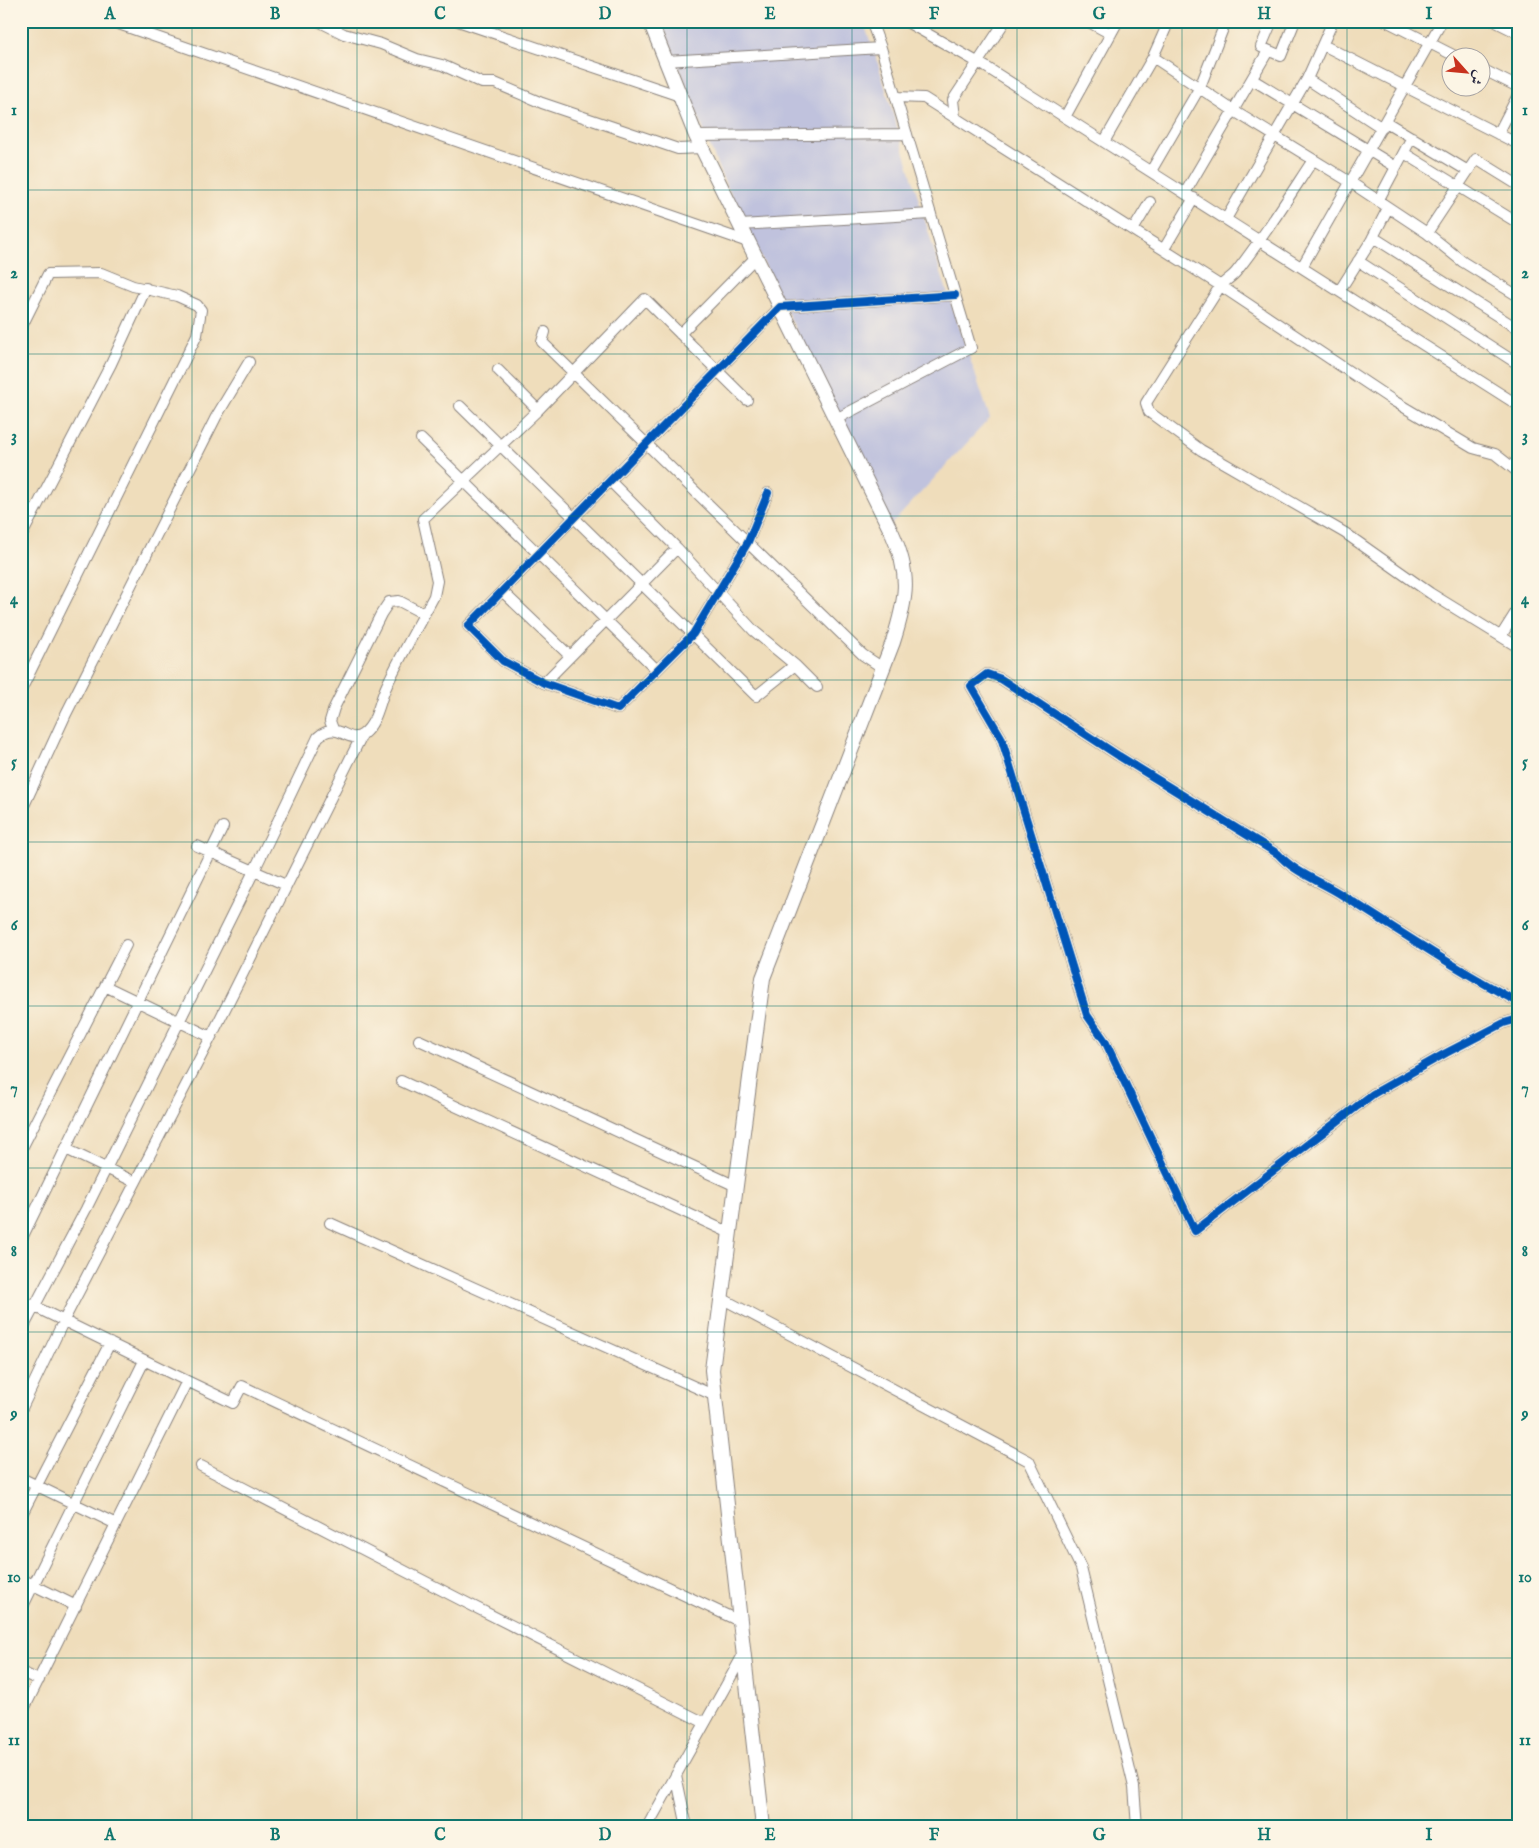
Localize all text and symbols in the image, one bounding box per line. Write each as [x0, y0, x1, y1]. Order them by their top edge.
text: A [104, 5, 117, 25]
text: B [270, 5, 281, 25]
text: C [434, 5, 446, 25]
text: D [599, 5, 612, 25]
text: E [764, 5, 776, 25]
text: F [929, 5, 940, 25]
text: G [1093, 5, 1106, 25]
text: H [1257, 5, 1271, 25]
text: I [1426, 5, 1433, 25]
north arrow [1442, 48, 1492, 98]
text: ش [1465, 67, 1488, 88]
text: 1 [11, 101, 17, 121]
text: 1 [1522, 101, 1528, 121]
text: 2 [10, 264, 18, 284]
text: 2 [1521, 264, 1529, 284]
text: 3 [11, 427, 17, 447]
text: 3 [1522, 427, 1528, 447]
text: 4 [10, 590, 19, 610]
text: 4 [1521, 590, 1530, 610]
text: 5 [11, 753, 17, 773]
text: 5 [1522, 753, 1528, 773]
text: 6 [11, 916, 19, 936]
text: 6 [1522, 916, 1530, 936]
text: 7 [10, 1079, 18, 1099]
text: 7 [1521, 1079, 1529, 1099]
text: 8 [11, 1242, 17, 1262]
text: 8 [1522, 1242, 1528, 1262]
text: 9 [10, 1405, 18, 1425]
text: 9 [1521, 1405, 1529, 1425]
text: 10 [7, 1568, 21, 1588]
text: 10 [1518, 1568, 1532, 1588]
text: 11 [8, 1731, 20, 1751]
text: 11 [1519, 1731, 1531, 1751]
text: A [104, 1826, 117, 1846]
text: B [270, 1826, 281, 1846]
text: C [434, 1826, 446, 1846]
text: D [599, 1826, 612, 1846]
text: E [764, 1826, 776, 1846]
text: F [929, 1826, 940, 1846]
text: G [1093, 1826, 1106, 1846]
text: H [1257, 1826, 1271, 1846]
text: I [1426, 1826, 1433, 1846]

